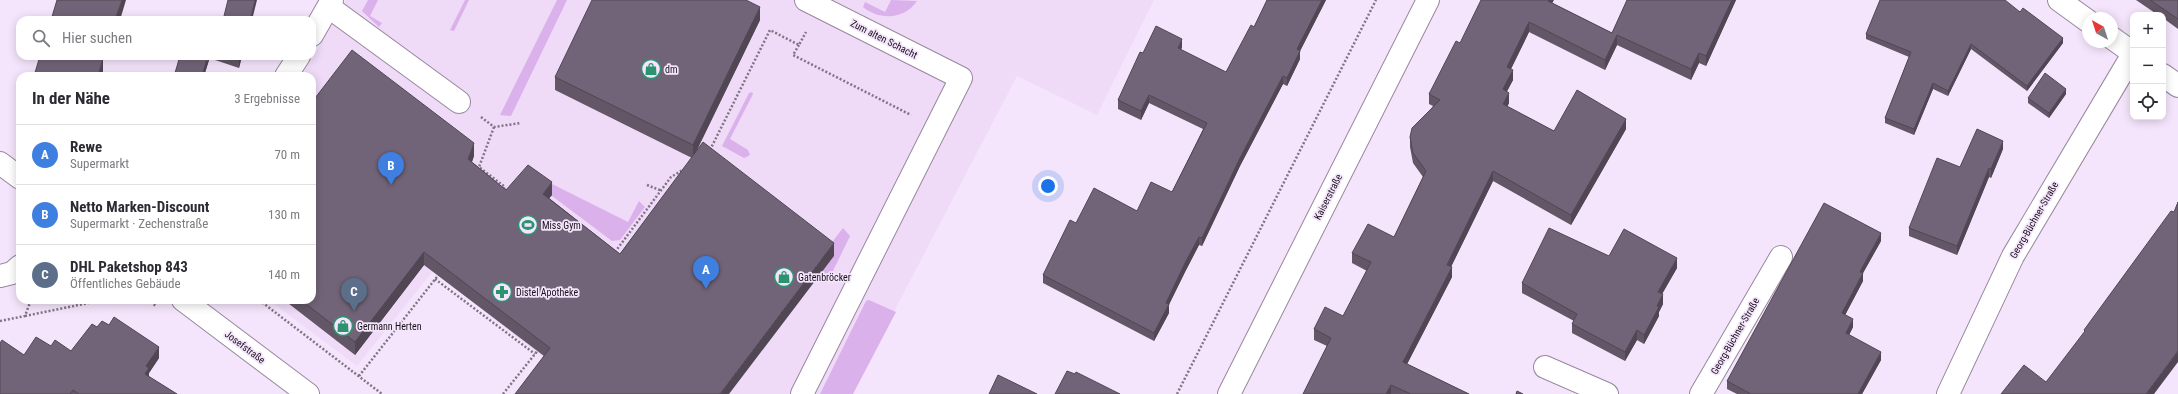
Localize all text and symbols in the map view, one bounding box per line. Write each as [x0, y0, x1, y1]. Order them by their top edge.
north arrow [2082, 12, 2118, 48]
map controls [2130, 12, 2166, 120]
button: + [2130, 12, 2166, 48]
search box [16, 16, 316, 60]
street label: Zum alten Schacht [849, 17, 919, 61]
icon: search [30, 27, 52, 49]
text: Hier suchen [62, 29, 132, 47]
button: − [2130, 48, 2166, 84]
shop icon: dm [640, 58, 662, 80]
place label: dm [665, 64, 678, 75]
button: locate [2130, 84, 2166, 120]
text: In der Nähe [32, 88, 110, 108]
text: 3 Ergebnisse [234, 91, 300, 106]
text: Rewe [70, 138, 102, 156]
text: A [41, 147, 49, 162]
text: 70 m [274, 147, 300, 162]
pin: B [378, 152, 404, 185]
text: Supermarkt [70, 156, 129, 171]
street label: Kaiserstraße [1312, 172, 1344, 222]
your location [1038, 176, 1058, 196]
street label: Georg-Büchner-Straße [2008, 180, 2061, 260]
text: Netto Marken-Discount [70, 198, 209, 216]
text: B [41, 207, 49, 222]
text: 130 m [268, 207, 300, 222]
sports icon: Miss Gym [517, 214, 539, 236]
text: Supermarkt · Zechenstraße [70, 216, 208, 231]
place label: Miss Gym [542, 220, 581, 231]
pin: A [693, 256, 719, 289]
text: DHL Paketshop 843 [70, 258, 188, 276]
shop icon: Gatenbröcker [773, 266, 795, 288]
text: C [41, 267, 49, 282]
text: 140 m [268, 267, 300, 282]
place label: Gatenbröcker [798, 272, 851, 283]
text: Öffentliches Gebäude [70, 276, 181, 291]
pin: C [341, 278, 367, 311]
pharmacy icon: Distel Apotheke [491, 281, 513, 303]
place label: Distel Apotheke [516, 287, 578, 298]
street label: Georg-Büchner-Straße [1709, 296, 1762, 376]
shop icon: Germann Herten [332, 315, 354, 337]
place label: Germann Herten [357, 321, 422, 332]
street label: Josefstraße [223, 328, 267, 366]

